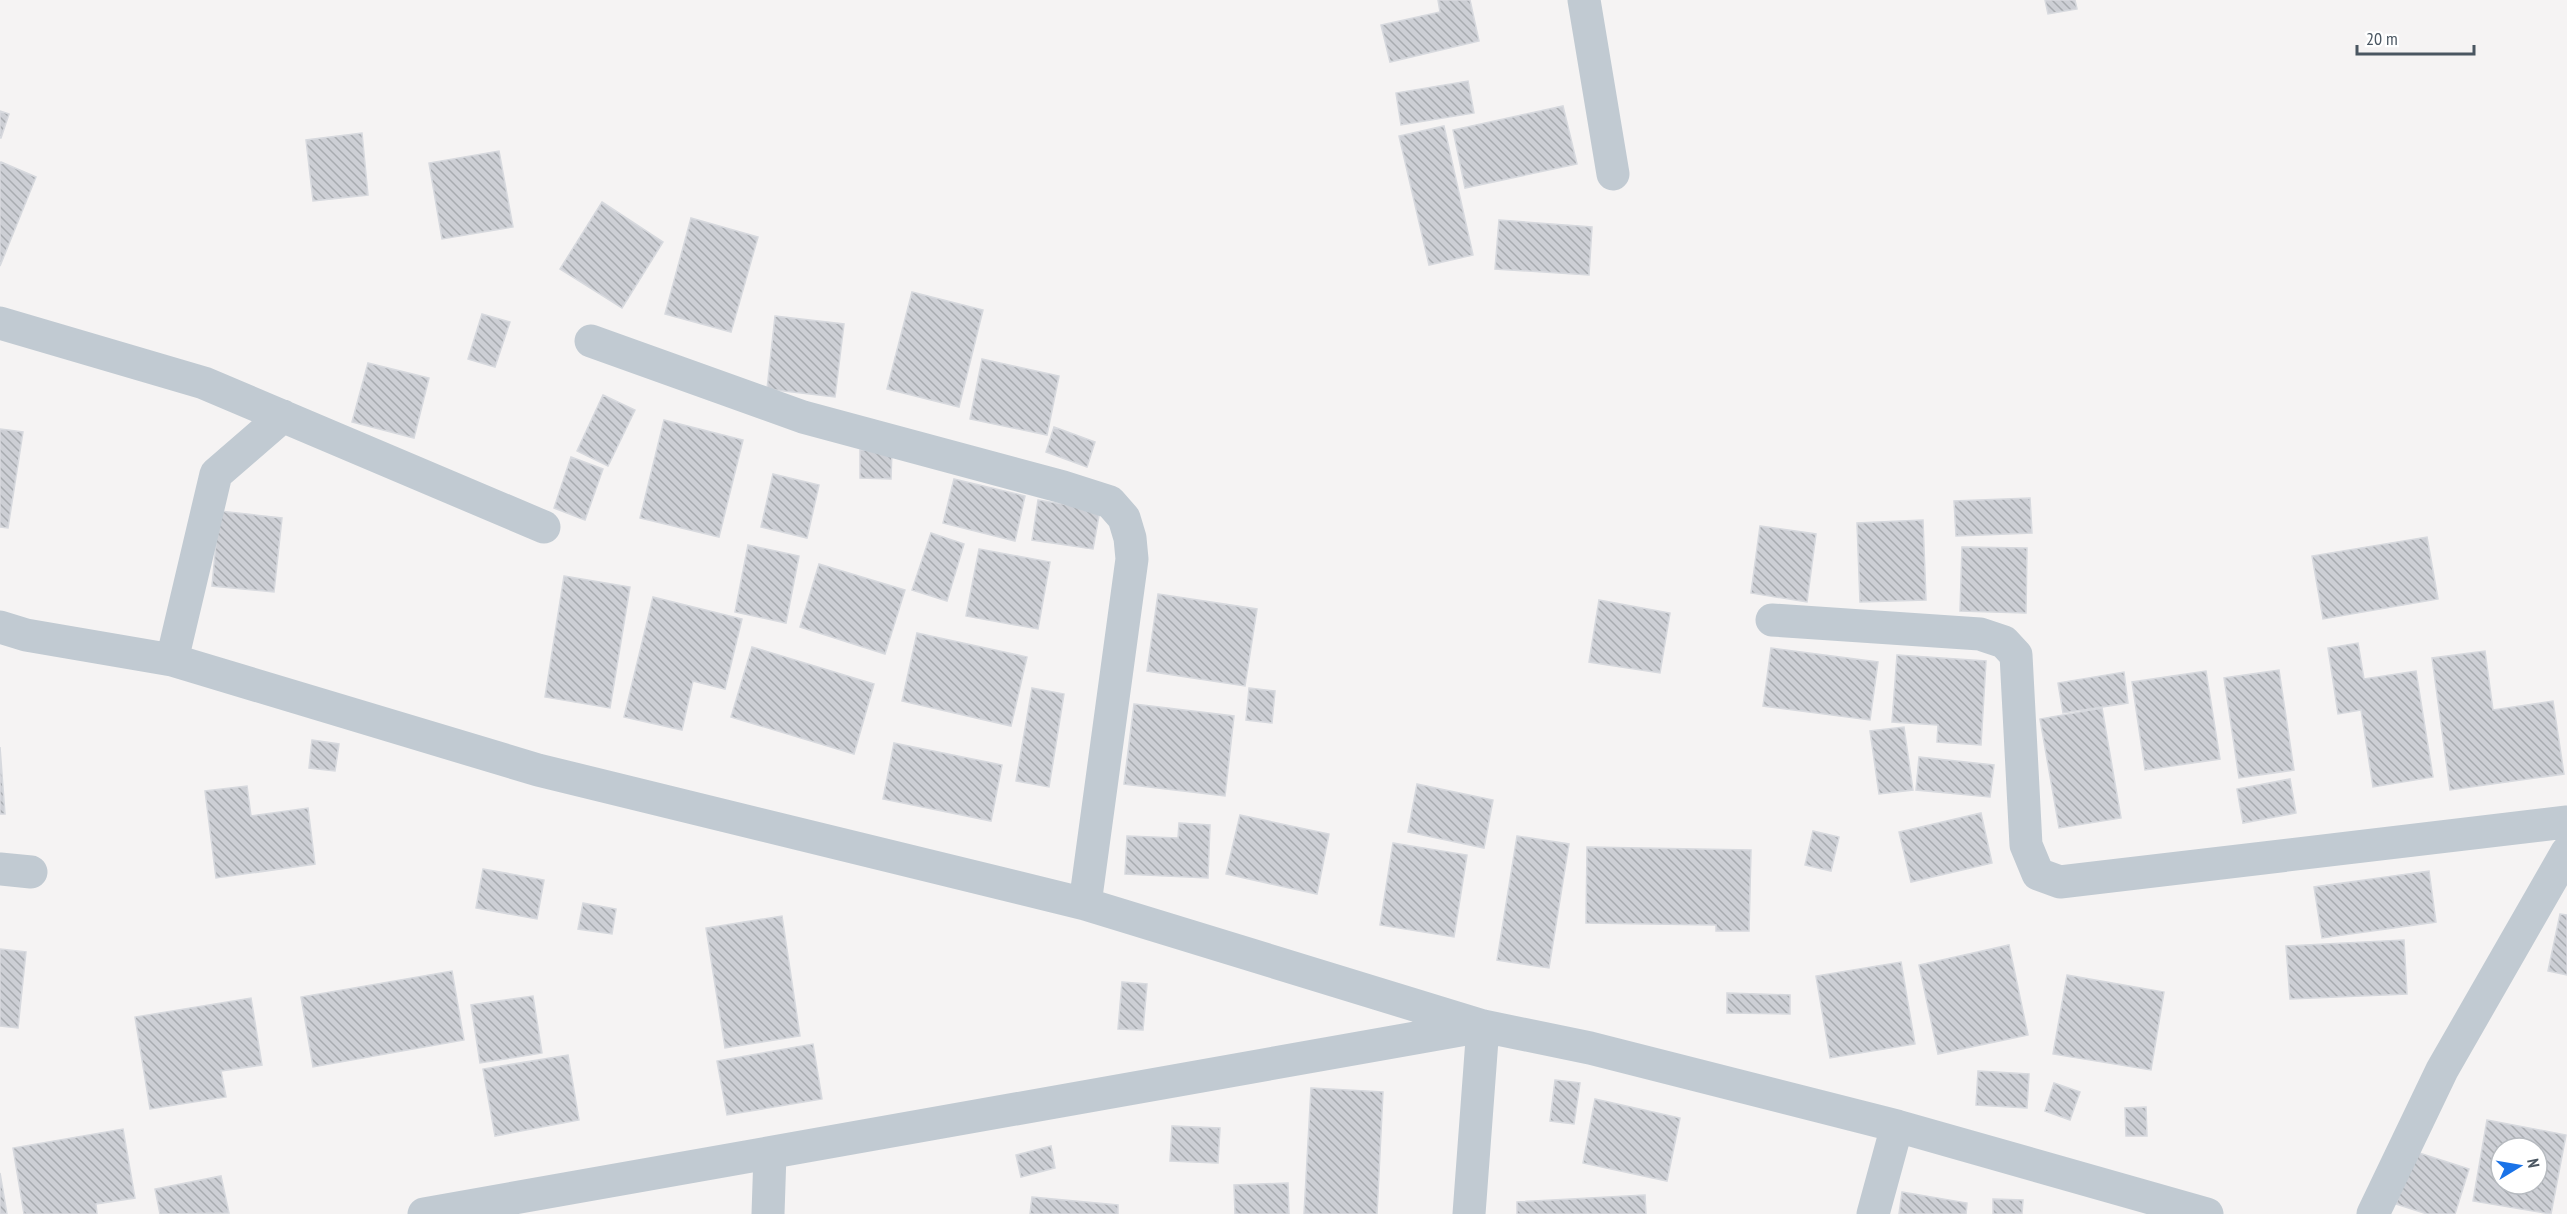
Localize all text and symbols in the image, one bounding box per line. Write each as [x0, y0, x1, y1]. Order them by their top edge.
scale bar [2357, 18, 2474, 56]
text: 20 m [2366, 27, 2398, 50]
north arrow [2489, 1136, 2549, 1196]
text: N [2523, 1157, 2544, 1169]

